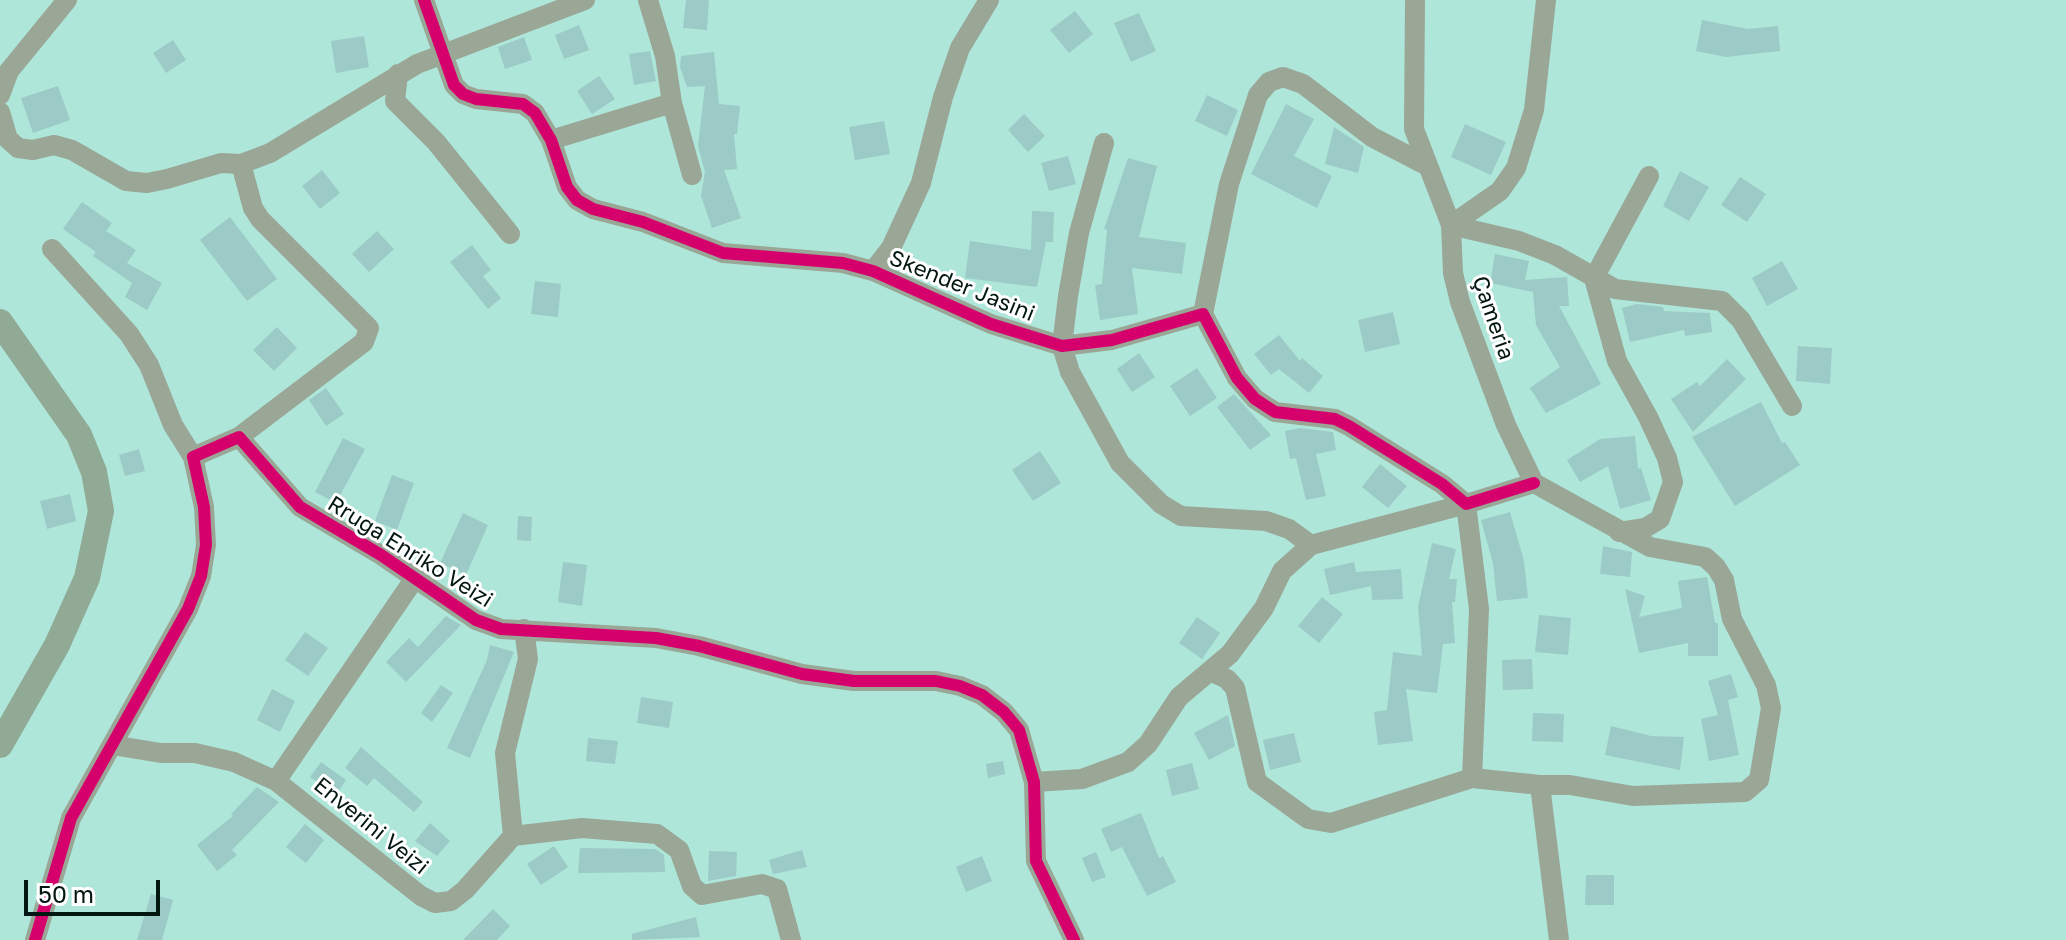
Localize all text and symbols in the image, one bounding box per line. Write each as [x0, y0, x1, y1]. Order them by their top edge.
street label: Skender Jasini [885, 245, 1039, 327]
street label: Çameria [1466, 273, 1520, 363]
street label: Rruga Enriko Veizi [323, 491, 497, 613]
street label: Enverini Veizi [308, 772, 434, 880]
scale bar [28, 864, 164, 914]
text: 50 m [38, 879, 94, 908]

